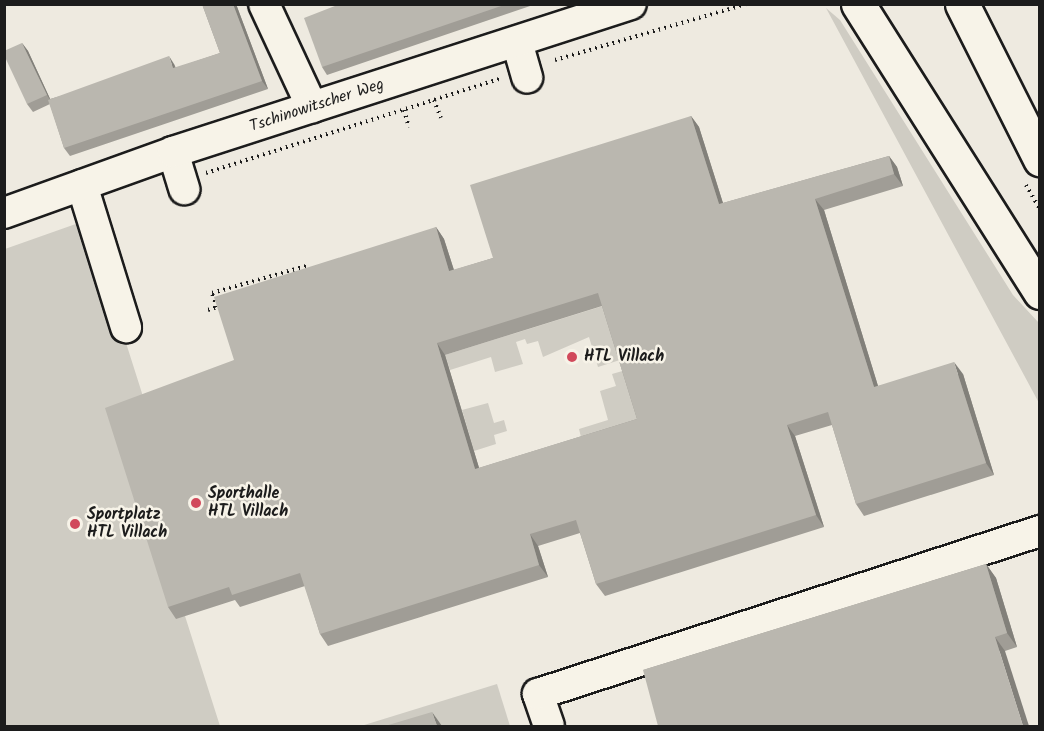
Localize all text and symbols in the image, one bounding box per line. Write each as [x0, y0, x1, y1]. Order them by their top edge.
street label: Tschinowitscher Weg [247, 75, 387, 137]
place label: HTL Villach [584, 347, 664, 367]
marker: HTL Villach [565, 350, 579, 364]
place label: Sporthalle HTL Villach [208, 484, 288, 522]
marker: Sporthalle HTL Villach [189, 496, 203, 510]
place label: Sportplatz HTL Villach [87, 505, 167, 543]
marker: Sportplatz HTL Villach [68, 517, 82, 531]

